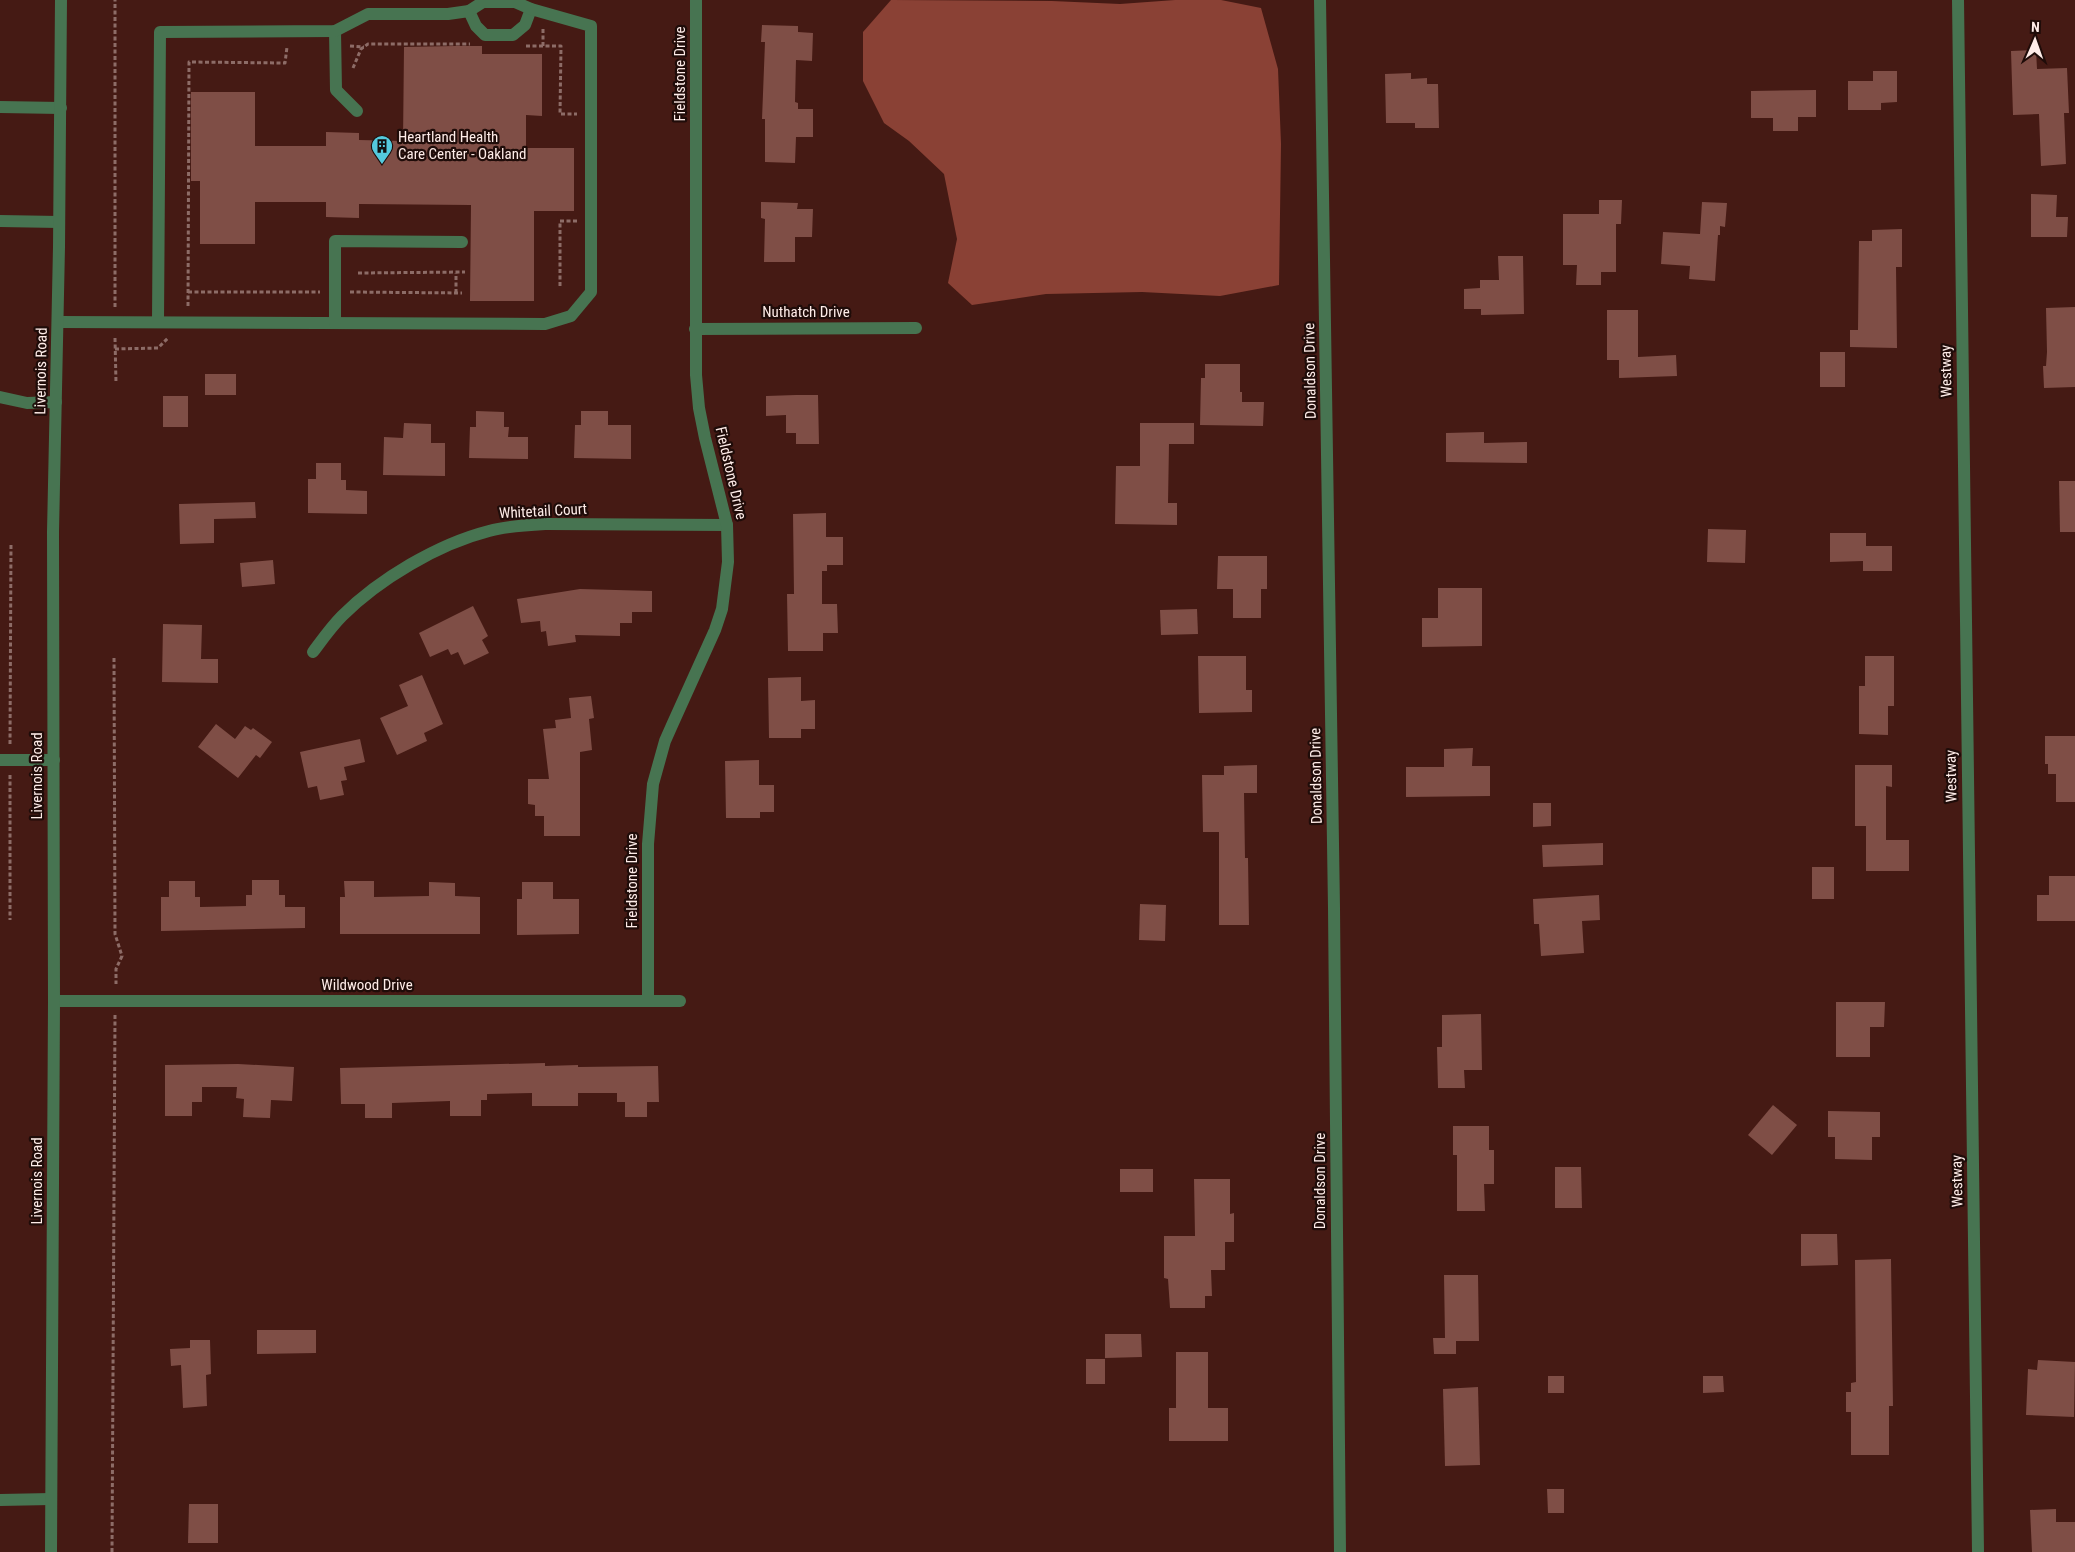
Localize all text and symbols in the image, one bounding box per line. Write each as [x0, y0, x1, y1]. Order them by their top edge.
north arrow [2010, 15, 2060, 65]
text: N [2031, 19, 2040, 35]
street label: Fieldstone Drive [671, 27, 689, 121]
place label: Heartland Health Care Center - Oakland [398, 128, 526, 163]
building icon: Heartland Health Care Center - Oakland [370, 134, 394, 165]
street label: Nuthatch Drive [762, 303, 850, 321]
street label: Donaldson Drive [1300, 323, 1320, 419]
street label: Livernois Road [31, 327, 51, 415]
street label: Westway [1937, 345, 1955, 397]
street label: Fieldstone Drive [712, 425, 750, 521]
street label: Whitetail Court [498, 500, 588, 522]
street label: Donaldson Drive [1306, 728, 1326, 824]
street label: Livernois Road [28, 732, 46, 820]
street label: Westway [1942, 750, 1960, 802]
street label: Fieldstone Drive [623, 834, 641, 928]
street label: Wildwood Drive [321, 976, 413, 994]
street label: Donaldson Drive [1311, 1133, 1329, 1229]
street label: Livernois Road [28, 1137, 46, 1225]
street label: Westway [1948, 1155, 1966, 1207]

